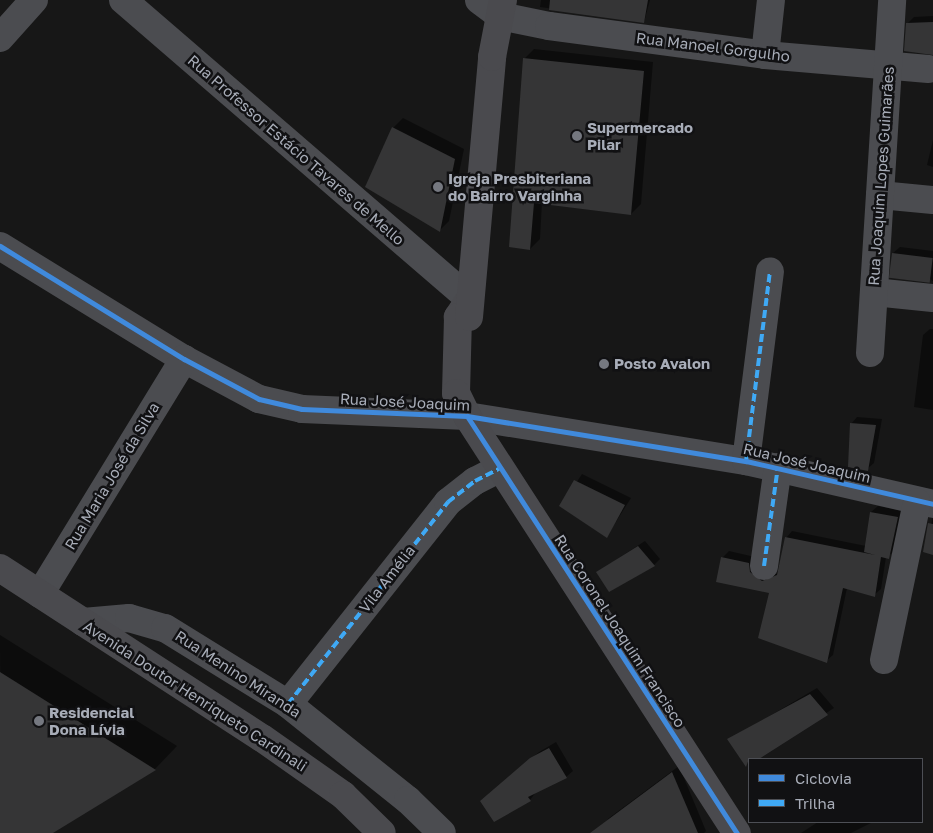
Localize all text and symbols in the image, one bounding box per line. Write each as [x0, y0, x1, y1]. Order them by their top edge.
street label: Rua Manoel Gorgulho [635, 29, 791, 65]
street label: Rua Professor Estácio Tavares de Mello [184, 51, 408, 249]
street label: Rua Joaquim Lopes Guimarães [864, 66, 898, 286]
place label: Supermercado Pilar [587, 118, 693, 153]
marker: Supermercado Pilar [571, 130, 583, 142]
place label: Igreja Presbiteriana do Bairro Varginha [448, 169, 591, 204]
marker: Igreja Presbiteriana do Bairro Varginha [432, 181, 444, 193]
place label: Posto Avalon [614, 355, 710, 373]
marker: Posto Avalon [598, 358, 610, 370]
street label: Rua José Joaquim [339, 390, 471, 414]
street label: Rua Maria José da Silva [61, 399, 163, 553]
street label: Rua José Joaquim [741, 440, 873, 486]
street label: Rua Coronel Joaquim Francisco [551, 531, 689, 731]
street label: Vila Amélia [355, 542, 419, 616]
street label: Avenida Doutor Henriqueto Cardinali [80, 617, 310, 775]
street label: Rua Menino Miranda [172, 627, 304, 721]
place label: Residencial Dona Lívia [49, 703, 134, 738]
marker: Residencial Dona Lívia [33, 715, 45, 727]
legend [748, 758, 923, 823]
text: Ciclovia [795, 769, 852, 787]
text: Trilha [795, 794, 835, 812]

